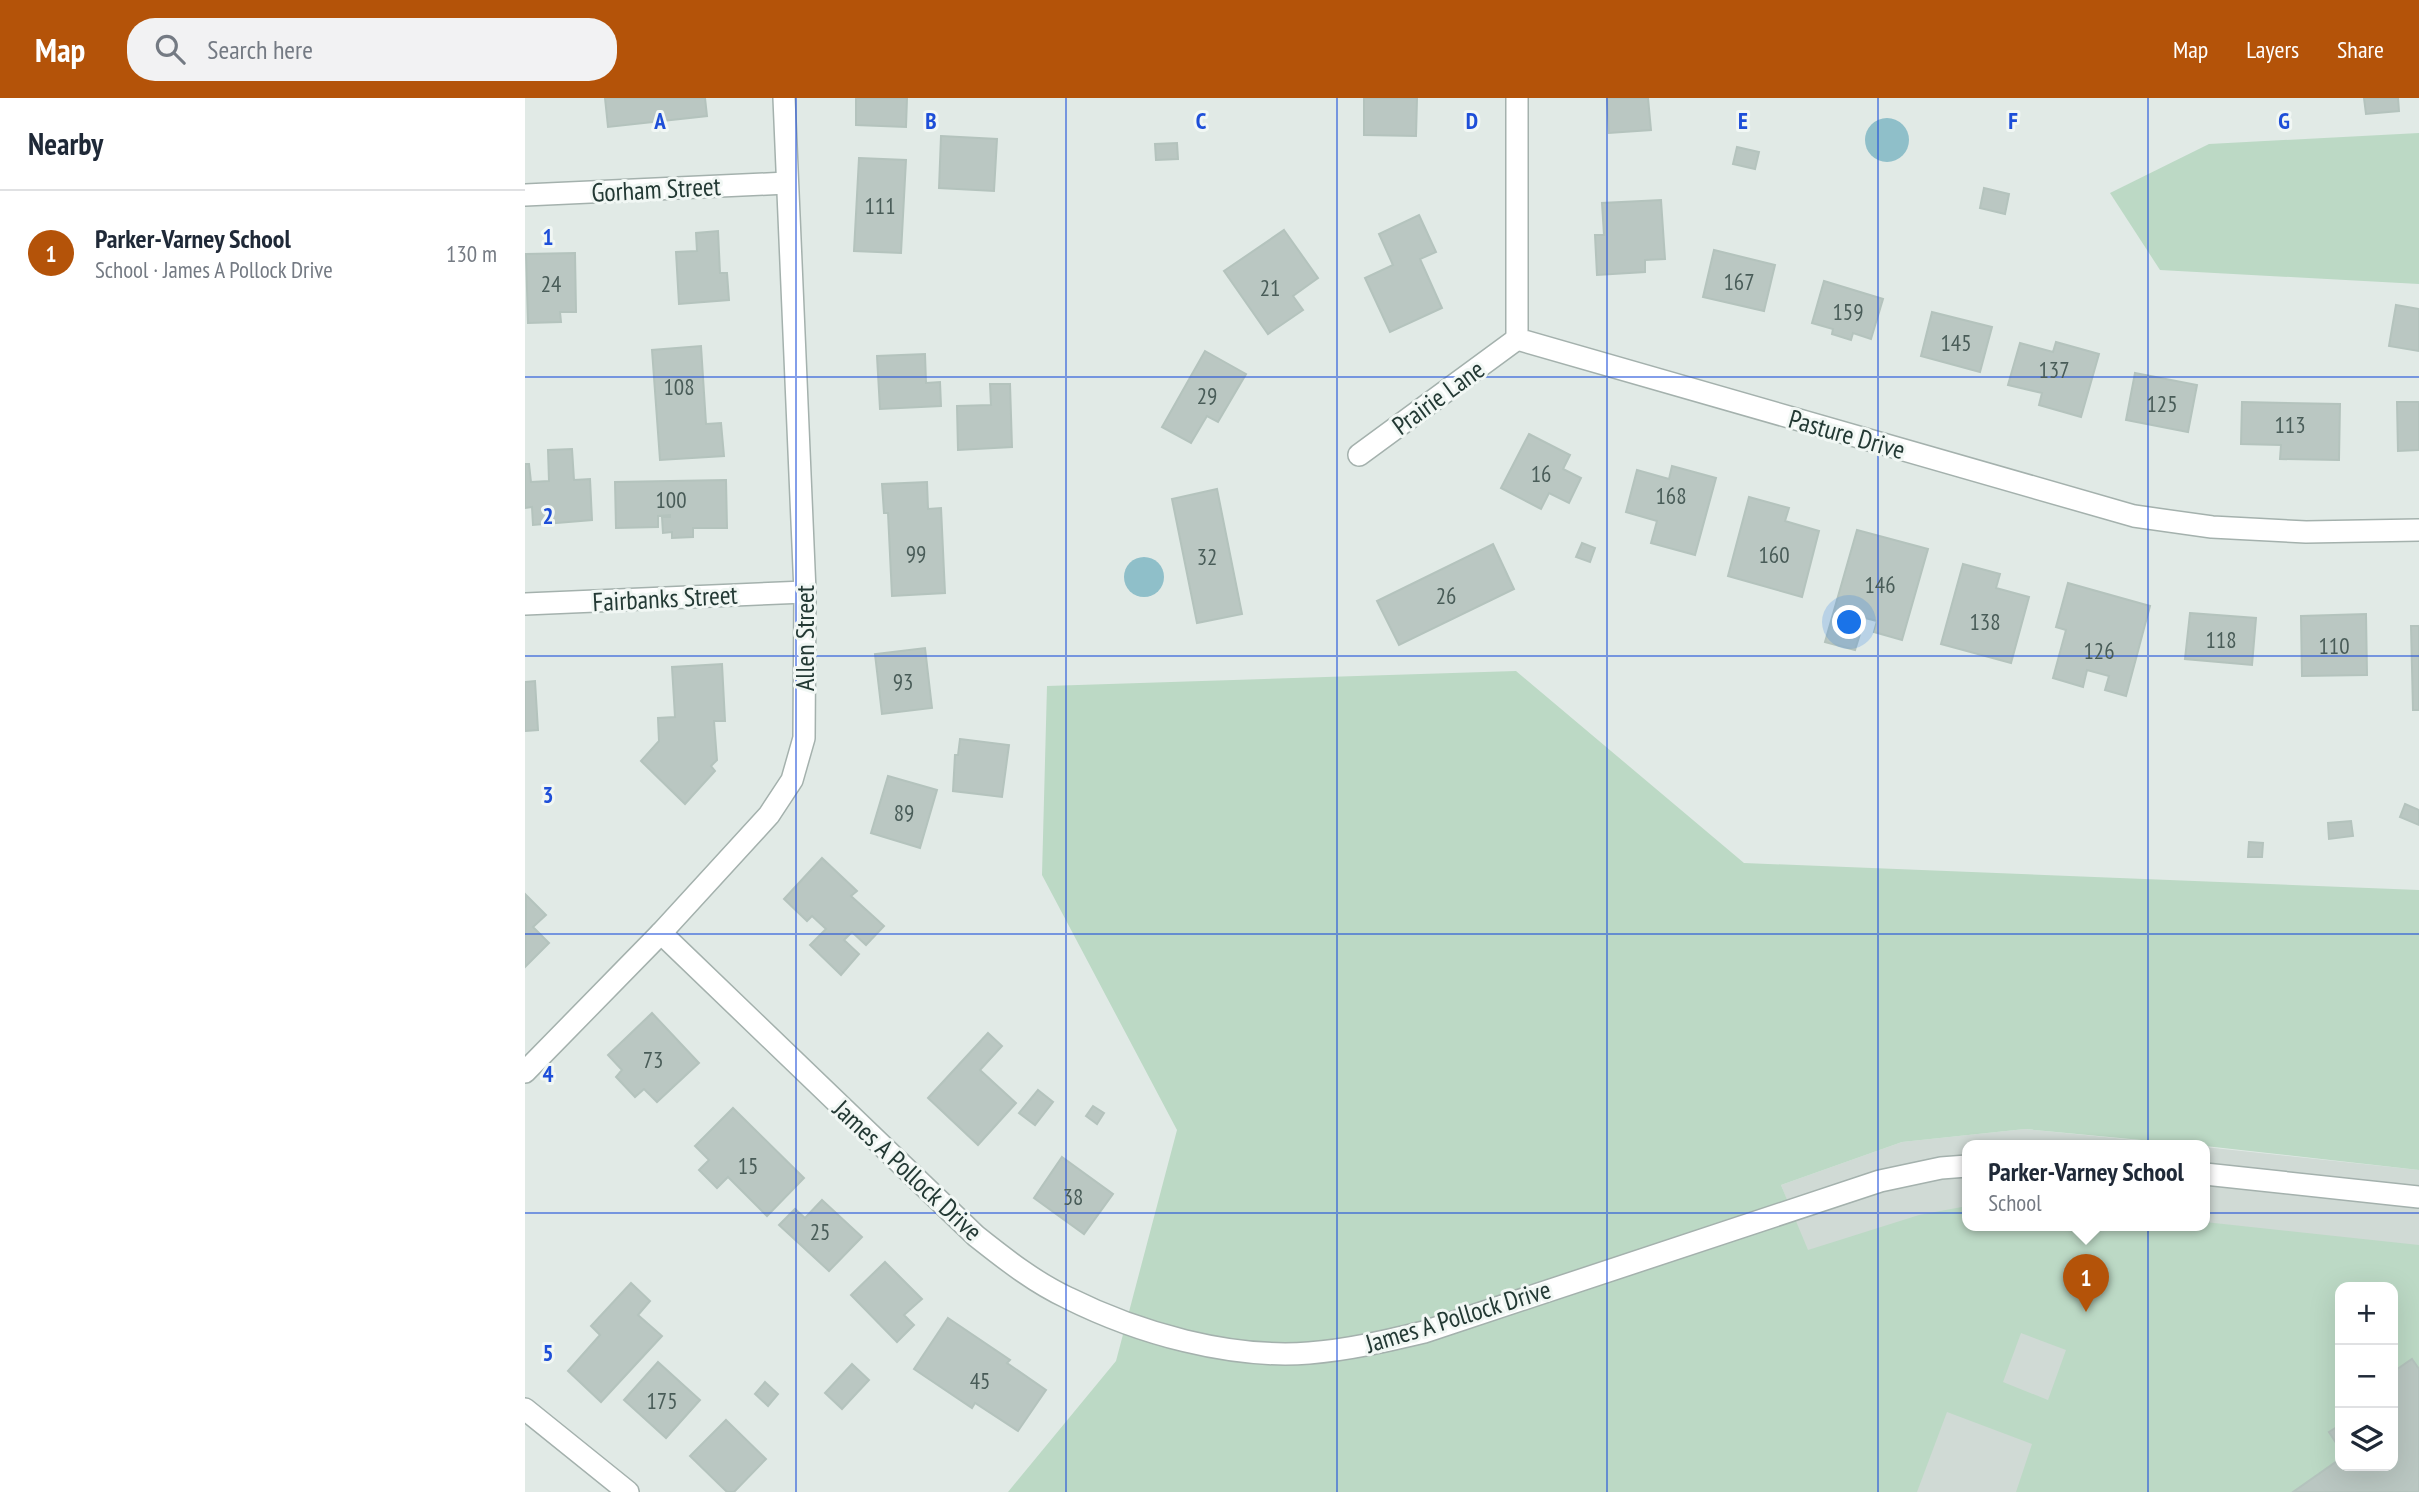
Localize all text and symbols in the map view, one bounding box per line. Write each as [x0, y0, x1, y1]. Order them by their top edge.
search box [127, 18, 617, 81]
text: Map [35, 28, 85, 71]
icon: search [151, 30, 189, 68]
text: Search here [207, 33, 313, 66]
text: Map [2173, 34, 2208, 65]
text: Layers [2246, 34, 2299, 65]
text: Share [2337, 34, 2384, 65]
text: A [653, 106, 666, 135]
text: B [925, 106, 937, 135]
text: C [1196, 106, 1207, 135]
text: D [1466, 106, 1478, 135]
text: E [1738, 106, 1748, 135]
text: F [2008, 106, 2018, 135]
text: G [2278, 106, 2290, 135]
text: Nearby [28, 124, 103, 163]
street label: Gorham Street [591, 169, 721, 209]
house number: 111 [864, 191, 896, 220]
text: Parker-Varney School [95, 222, 291, 255]
text: 1 [543, 222, 554, 251]
text: 1 [46, 239, 57, 268]
text: 130 m [446, 239, 497, 268]
text: School · James A Pollock Drive [95, 255, 333, 284]
house number: 167 [1723, 267, 1755, 296]
house number: 24 [541, 269, 561, 298]
house number: 21 [1260, 273, 1280, 302]
house number: 159 [1832, 297, 1864, 326]
house number: 145 [1940, 328, 1972, 357]
street label: Prairie Lane [1385, 352, 1491, 442]
house number: 137 [2038, 355, 2070, 384]
house number: 108 [663, 372, 695, 401]
house number: 29 [1197, 381, 1217, 410]
house number: 125 [2146, 389, 2178, 418]
street label: Pasture Drive [1785, 402, 1909, 466]
house number: 113 [2274, 410, 2306, 439]
house number: 16 [1531, 459, 1551, 488]
house number: 168 [1655, 481, 1687, 510]
house number: 100 [655, 485, 687, 514]
text: 2 [543, 501, 554, 530]
house number: 99 [906, 539, 926, 568]
house number: 160 [1758, 540, 1790, 569]
house number: 32 [1197, 542, 1217, 571]
house number: 146 [1864, 570, 1896, 599]
street label: Fairbanks Street [592, 578, 738, 618]
house number: 26 [1436, 581, 1456, 610]
street label: Allen Street [788, 585, 821, 691]
your location [1832, 605, 1866, 639]
house number: 138 [1969, 607, 2001, 636]
house number: 118 [2205, 625, 2237, 654]
house number: 110 [2318, 631, 2350, 660]
house number: 126 [2083, 636, 2115, 665]
house number: 93 [893, 667, 913, 696]
text: 3 [543, 780, 554, 809]
house number: 89 [894, 798, 914, 827]
house number: 73 [643, 1045, 663, 1074]
text: 4 [543, 1059, 554, 1088]
street label: James A Pollock Drive [826, 1092, 989, 1248]
popup [1962, 1140, 2210, 1231]
house number: 15 [738, 1151, 758, 1180]
text: Parker-Varney School [1988, 1155, 2184, 1188]
house number: 38 [1063, 1182, 1083, 1211]
text: School [1988, 1188, 2042, 1217]
house number: 25 [810, 1217, 830, 1246]
pin: 1 [2063, 1254, 2109, 1312]
street label: James A Pollock Drive [1360, 1272, 1555, 1360]
map controls [2335, 1282, 2398, 1471]
button: + [2335, 1282, 2398, 1345]
text: 5 [543, 1338, 554, 1367]
button: − [2335, 1345, 2398, 1408]
house number: 45 [970, 1366, 990, 1395]
house number: 175 [646, 1386, 678, 1415]
button: layers [2335, 1408, 2398, 1471]

